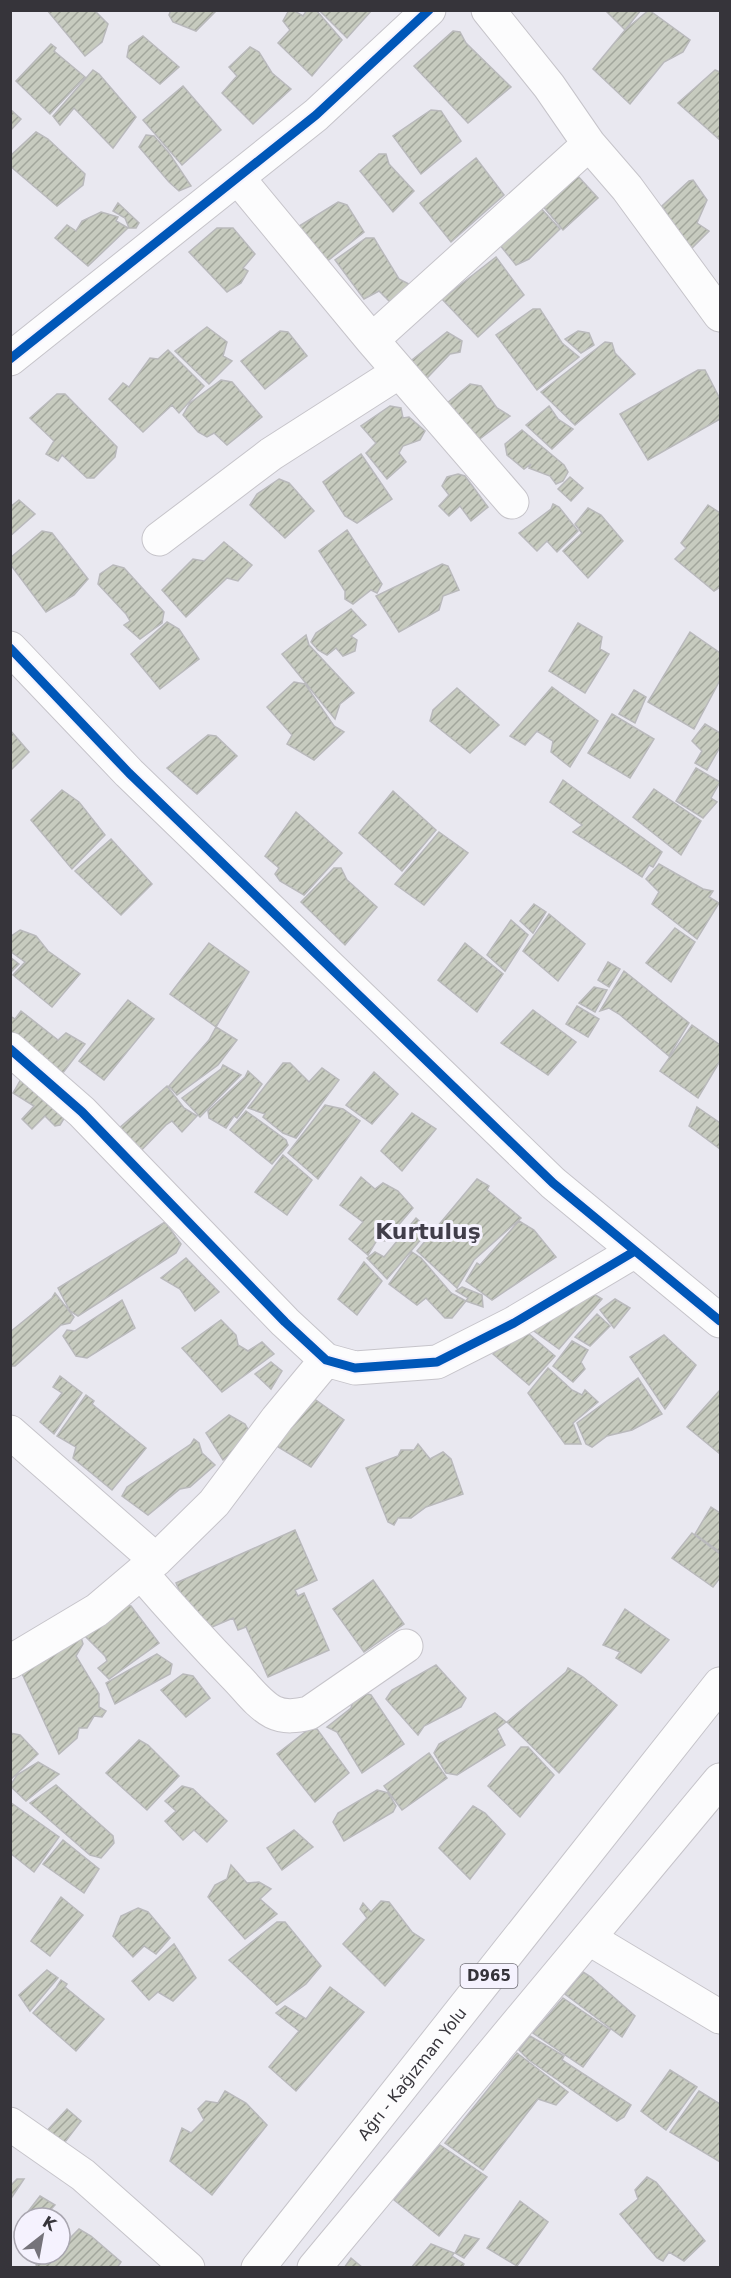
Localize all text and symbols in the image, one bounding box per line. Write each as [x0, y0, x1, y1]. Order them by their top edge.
district label: Kurtuluş [375, 1219, 481, 1244]
road number: D965 [460, 1964, 518, 1988]
street label: Ağrı - Kağızman Yolu [354, 2004, 471, 2144]
north arrow [12, 2206, 72, 2266]
text: K [39, 2212, 60, 2235]

